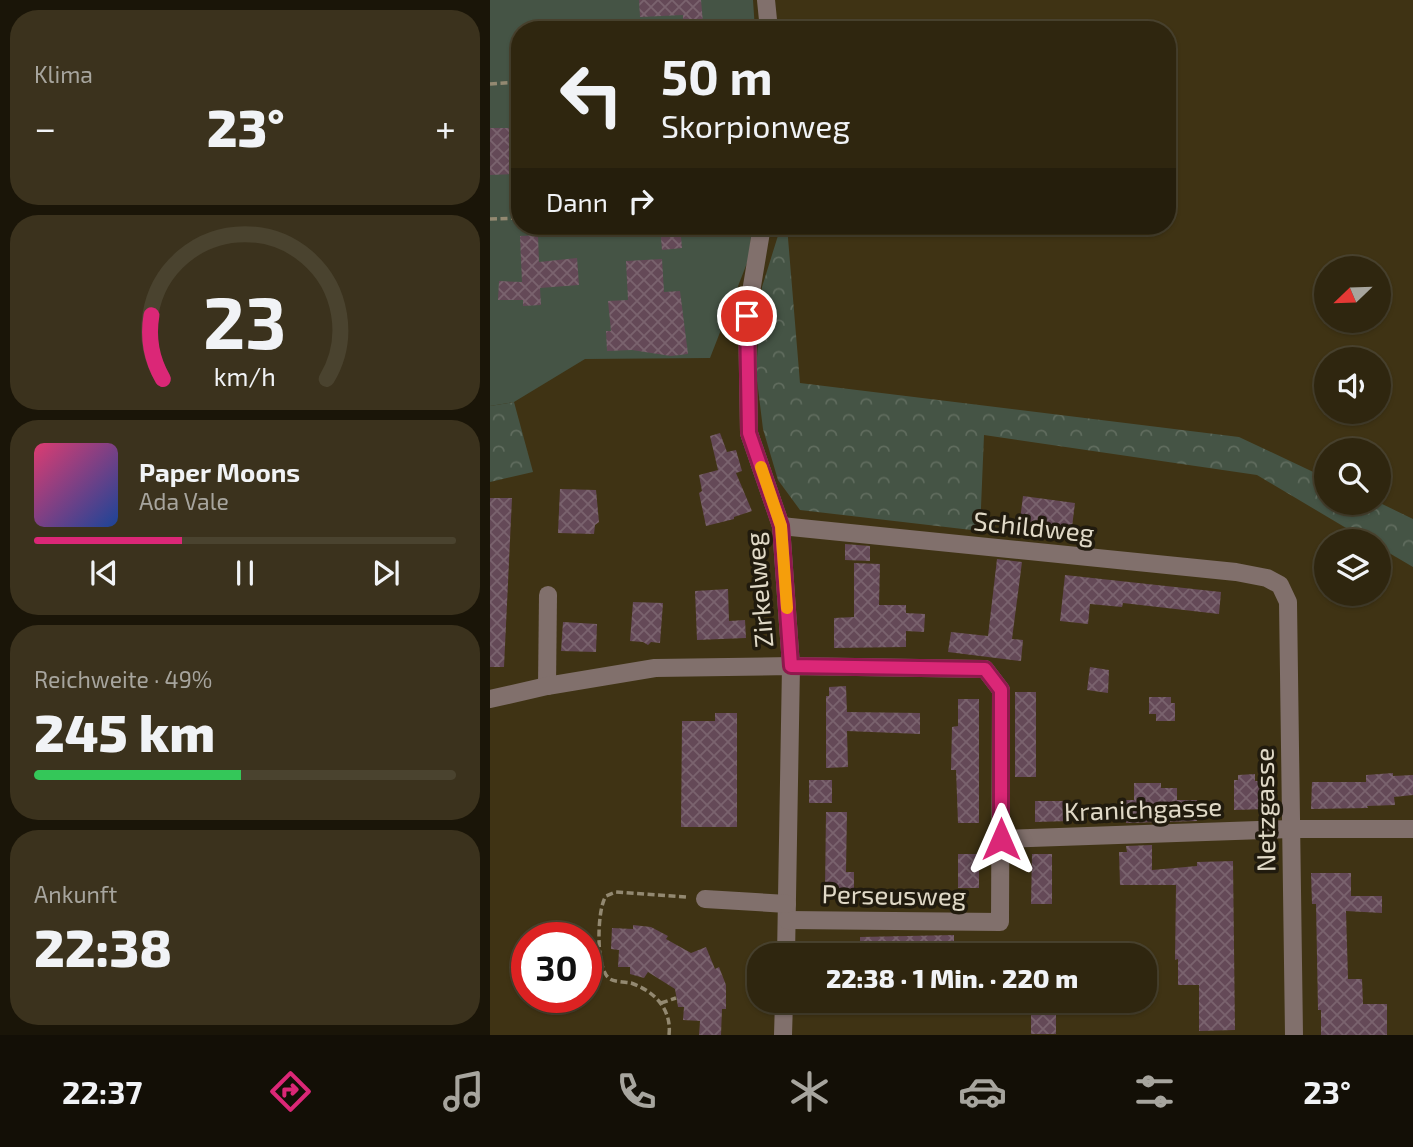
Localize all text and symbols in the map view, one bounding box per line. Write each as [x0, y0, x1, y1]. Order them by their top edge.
text: 50 m [661, 46, 773, 105]
icon: left [546, 49, 637, 140]
text: Klima [34, 60, 93, 88]
text: 23° [207, 95, 285, 157]
text: − [34, 104, 56, 150]
text: + [435, 104, 456, 150]
text: Skorpionweg [661, 106, 850, 144]
icon: right [622, 182, 660, 220]
text: Dann [546, 186, 608, 217]
north arrow [1314, 256, 1391, 332]
map controls [1314, 256, 1391, 606]
text: 23 [203, 276, 287, 364]
pin [717, 286, 777, 346]
icon: arrive [728, 297, 766, 335]
button: sound [1314, 347, 1391, 424]
text: km/h [214, 360, 276, 390]
button: search [1314, 438, 1391, 515]
text: Paper Moons [139, 456, 300, 487]
text: Ada Vale [139, 487, 229, 515]
street label: Schildweg [972, 504, 1096, 548]
button: layers [1314, 529, 1391, 606]
street label: Zirkelweg [738, 531, 778, 649]
icon: previous [85, 554, 123, 592]
icon: pause [226, 554, 264, 592]
icon: next [367, 554, 405, 592]
text: Reichweite · 49% [34, 665, 212, 693]
text: 245 km [34, 700, 215, 762]
street label: Netzgasse [1247, 747, 1281, 873]
street label: Kranichgasse [1063, 790, 1223, 826]
position arrow [964, 802, 1038, 876]
street label: Perseusweg [821, 877, 967, 911]
text: Ankunft [34, 880, 117, 908]
text: 22:38 [34, 915, 172, 977]
speed limit sign: 30 [511, 922, 602, 1013]
text: 22:38 · 1 Min. · 220 m [826, 962, 1078, 993]
icon: directions [266, 1067, 315, 1116]
icon: music [439, 1067, 488, 1116]
icon: phone [612, 1067, 661, 1116]
icon: climate [785, 1067, 834, 1116]
icon: car [958, 1067, 1007, 1116]
icon: filters [1130, 1067, 1179, 1116]
text: 22:37 [62, 1072, 142, 1110]
text: 23° [1303, 1072, 1351, 1110]

